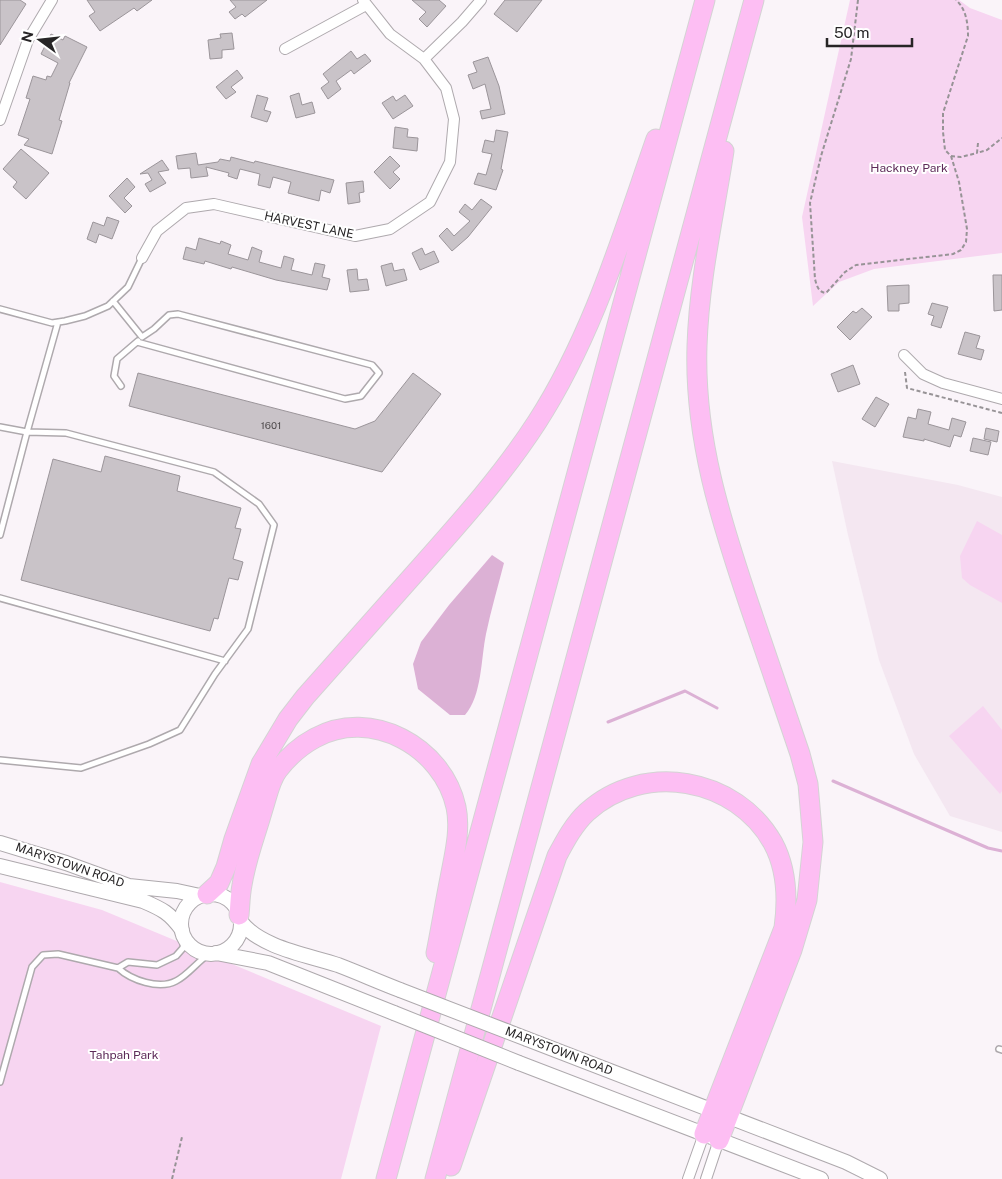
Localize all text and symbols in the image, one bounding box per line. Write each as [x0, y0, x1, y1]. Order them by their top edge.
north arrow [15, 15, 65, 65]
scale bar [827, 15, 912, 47]
text: 50 m [834, 24, 869, 41]
text: N [18, 29, 37, 44]
park label: Hackney Park [870, 161, 948, 175]
street label: HARVEST LANE [263, 209, 355, 241]
house number: 1601 [261, 419, 281, 431]
street label: MARYSTOWN ROAD [14, 840, 126, 890]
street label: MARYSTOWN ROAD [503, 1024, 615, 1078]
park label: Tahpah Park [89, 1048, 159, 1062]

